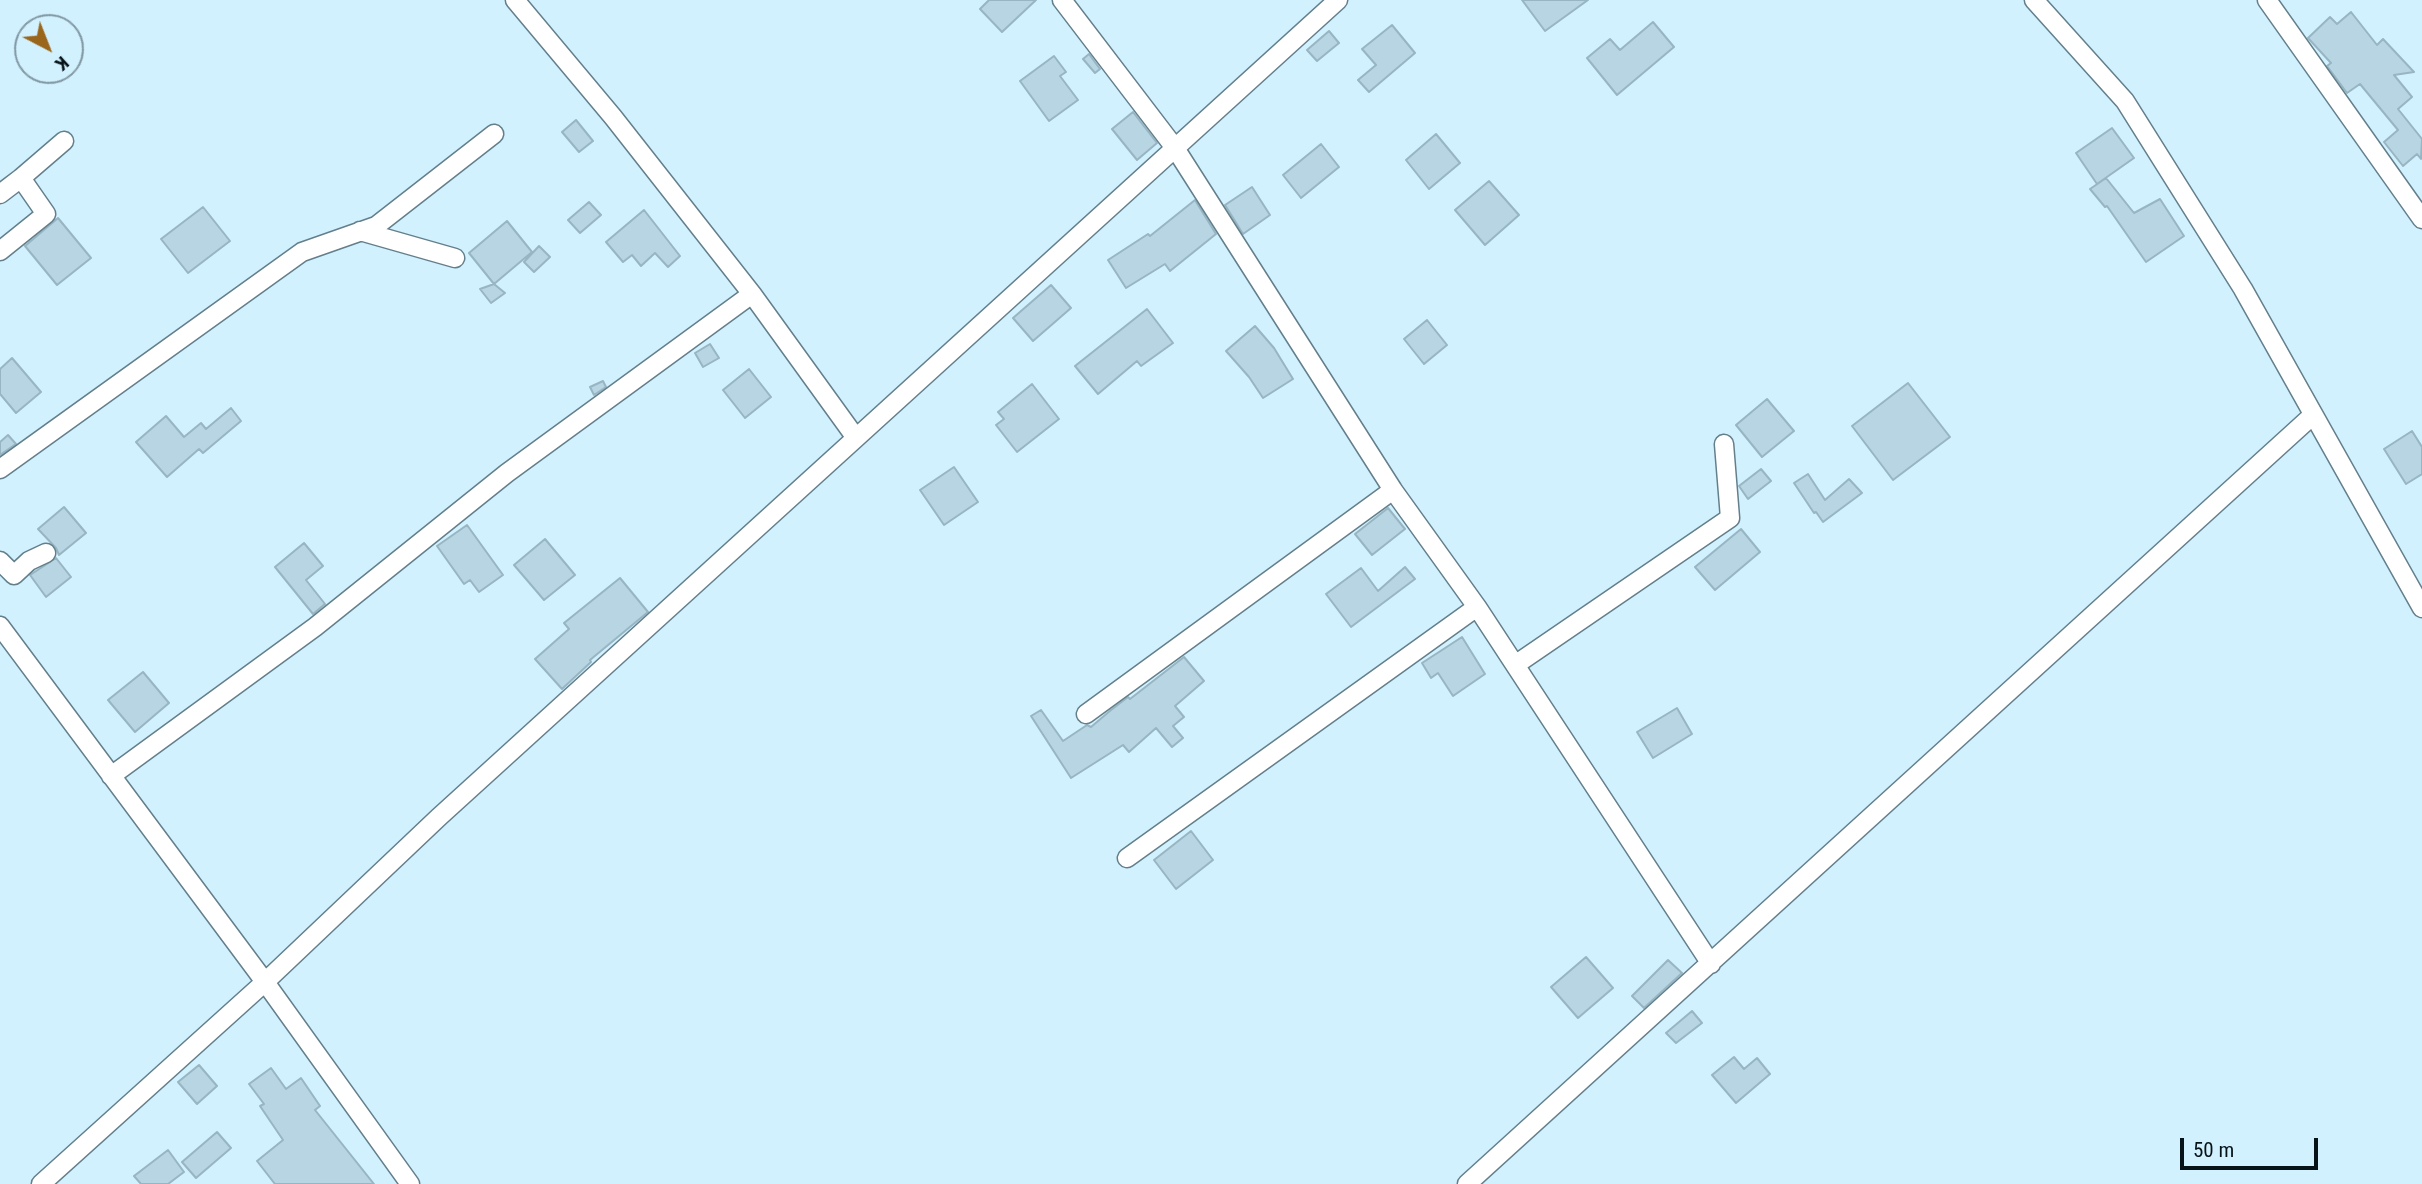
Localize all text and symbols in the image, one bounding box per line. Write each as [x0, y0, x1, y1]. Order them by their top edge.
north arrow [14, 14, 84, 84]
text: K [50, 51, 74, 76]
scale bar [2184, 1124, 2322, 1168]
text: 50 m [2193, 1138, 2234, 1162]

